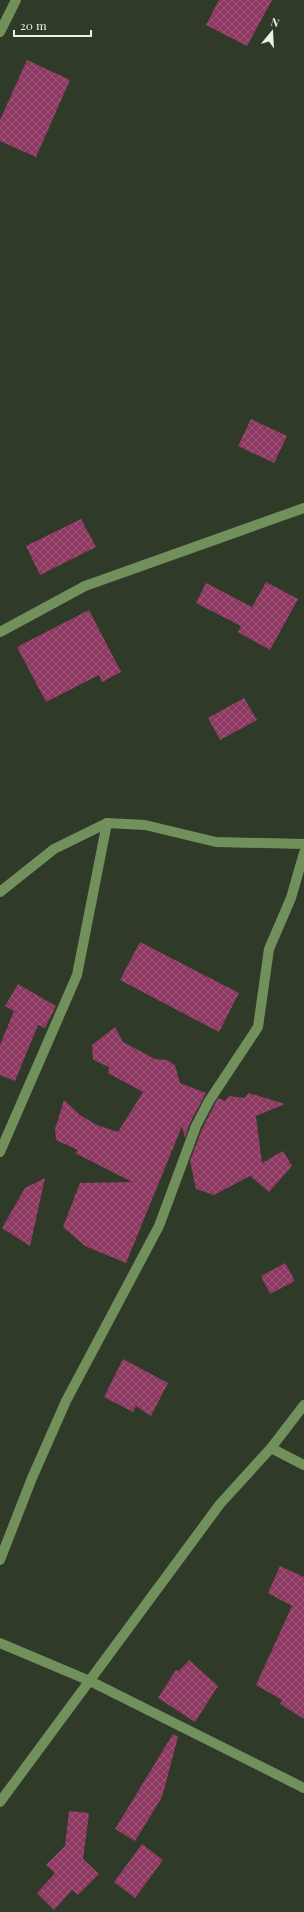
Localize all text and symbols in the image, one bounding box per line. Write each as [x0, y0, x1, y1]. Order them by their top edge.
scale bar [14, 12, 91, 38]
north arrow [252, 12, 292, 52]
text: N [269, 14, 281, 30]
text: 20 m [20, 17, 47, 33]

